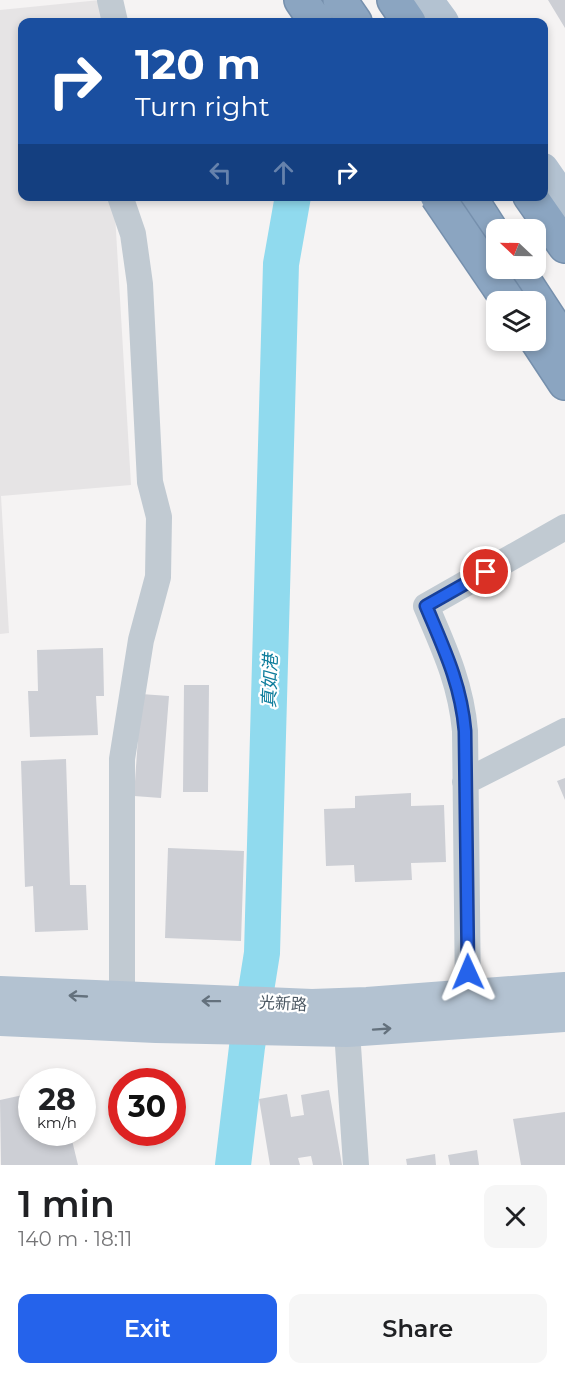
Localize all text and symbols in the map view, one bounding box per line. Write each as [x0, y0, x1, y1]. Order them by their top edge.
text: 120 m [135, 38, 261, 90]
icon: right [36, 42, 114, 120]
text: Turn right [135, 90, 270, 123]
icon: left [204, 156, 237, 189]
icon: ahead [267, 156, 300, 189]
icon: right [330, 156, 363, 189]
north arrow [486, 219, 546, 279]
map controls [486, 219, 546, 351]
button: layers [486, 291, 546, 351]
pin [460, 546, 511, 597]
icon: arrive [469, 555, 502, 588]
water label: 真如港 [258, 651, 282, 708]
position arrow [436, 940, 500, 1004]
one-way arrow [68, 991, 88, 1002]
street label: 光新路 [259, 993, 307, 1014]
one-way arrow [201, 995, 221, 1006]
one-way arrow [372, 1024, 392, 1035]
speed limit sign: 30 [108, 1068, 186, 1146]
text: 28 [38, 1081, 76, 1118]
text: km/h [37, 1113, 77, 1132]
text: 1 min [18, 1182, 115, 1226]
button: close [484, 1185, 547, 1248]
text: 140 m · 18:11 [18, 1227, 132, 1251]
button: Exit [18, 1294, 277, 1363]
button: Share [289, 1294, 547, 1363]

